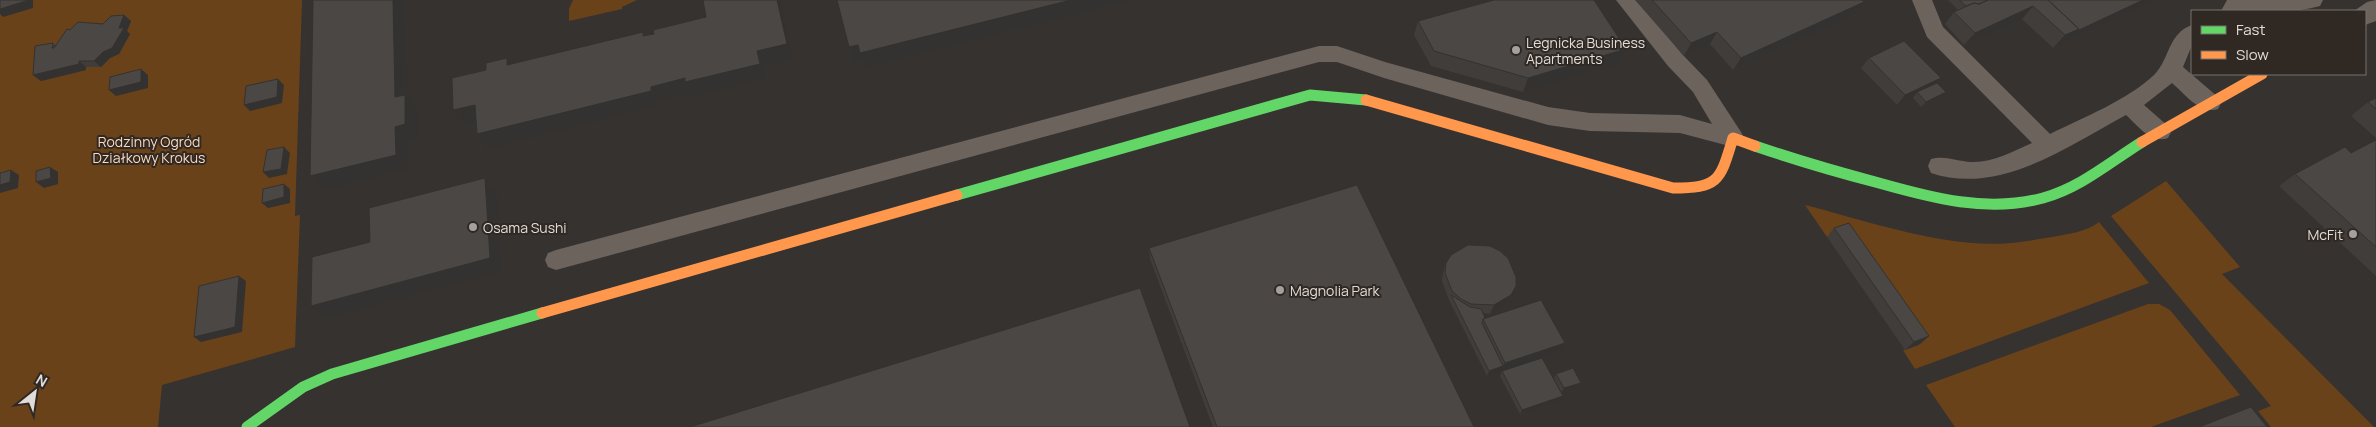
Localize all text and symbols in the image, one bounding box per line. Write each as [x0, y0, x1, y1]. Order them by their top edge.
legend [2191, 10, 2366, 75]
text: Fast [2236, 19, 2265, 40]
place label: Legnicka Business Apartments [1526, 33, 1645, 68]
marker: Legnicka Business Apartments [1510, 44, 1522, 56]
text: Slow [2236, 44, 2269, 65]
park label: Rodzinny Ogród Działkowy Krokus [93, 132, 205, 167]
place label: Osama Sushi [483, 218, 567, 237]
marker: Osama Sushi [467, 221, 479, 233]
place label: McFit [2308, 225, 2343, 244]
marker: McFit [2347, 228, 2359, 240]
place label: Magnolia Park [1290, 281, 1380, 300]
marker: Magnolia Park [1274, 284, 1286, 296]
north arrow [10, 367, 60, 417]
text: N [33, 370, 51, 391]

